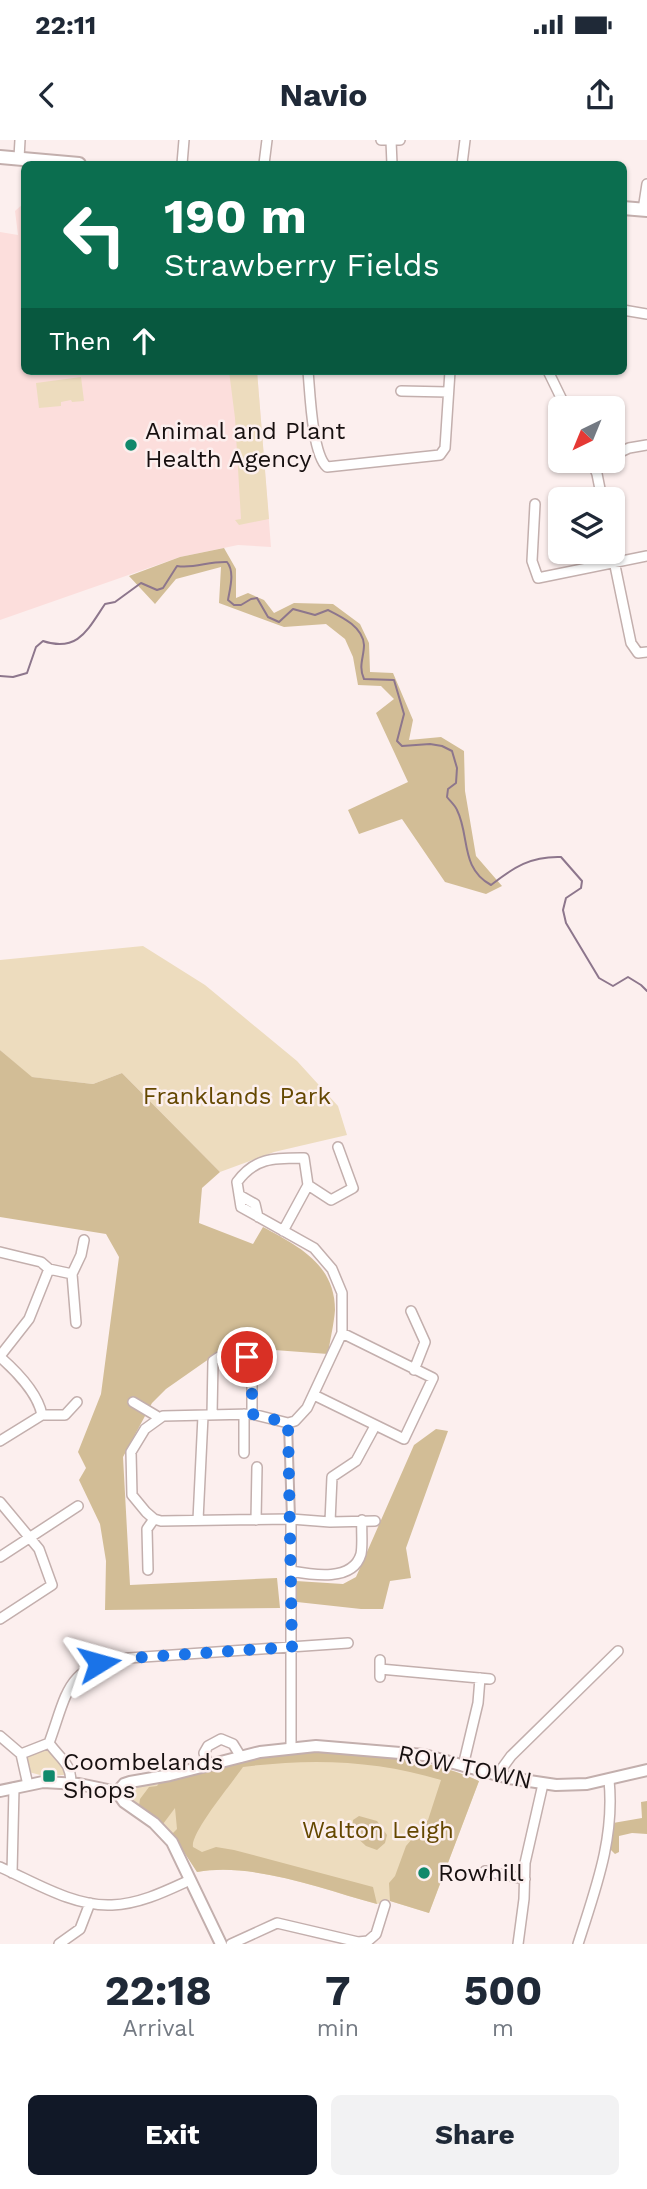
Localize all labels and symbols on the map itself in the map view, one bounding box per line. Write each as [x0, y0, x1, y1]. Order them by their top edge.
north arrow [548, 396, 625, 472]
place label: Animal and Plant Health Agency [145, 417, 345, 473]
marker: Animal and Plant Health Agency [123, 437, 139, 453]
park label: Franklands Park [143, 1082, 332, 1110]
pin [217, 1327, 277, 1387]
position arrow [62, 1626, 136, 1700]
street label: ROW TOWN [396, 1739, 534, 1795]
place label: Coombelands Shops [63, 1748, 224, 1804]
marker: Coombelands Shops [41, 1768, 57, 1784]
park label: Walton Leigh [302, 1816, 454, 1844]
place label: Rowhill [438, 1859, 524, 1887]
marker: Rowhill [416, 1865, 432, 1881]

